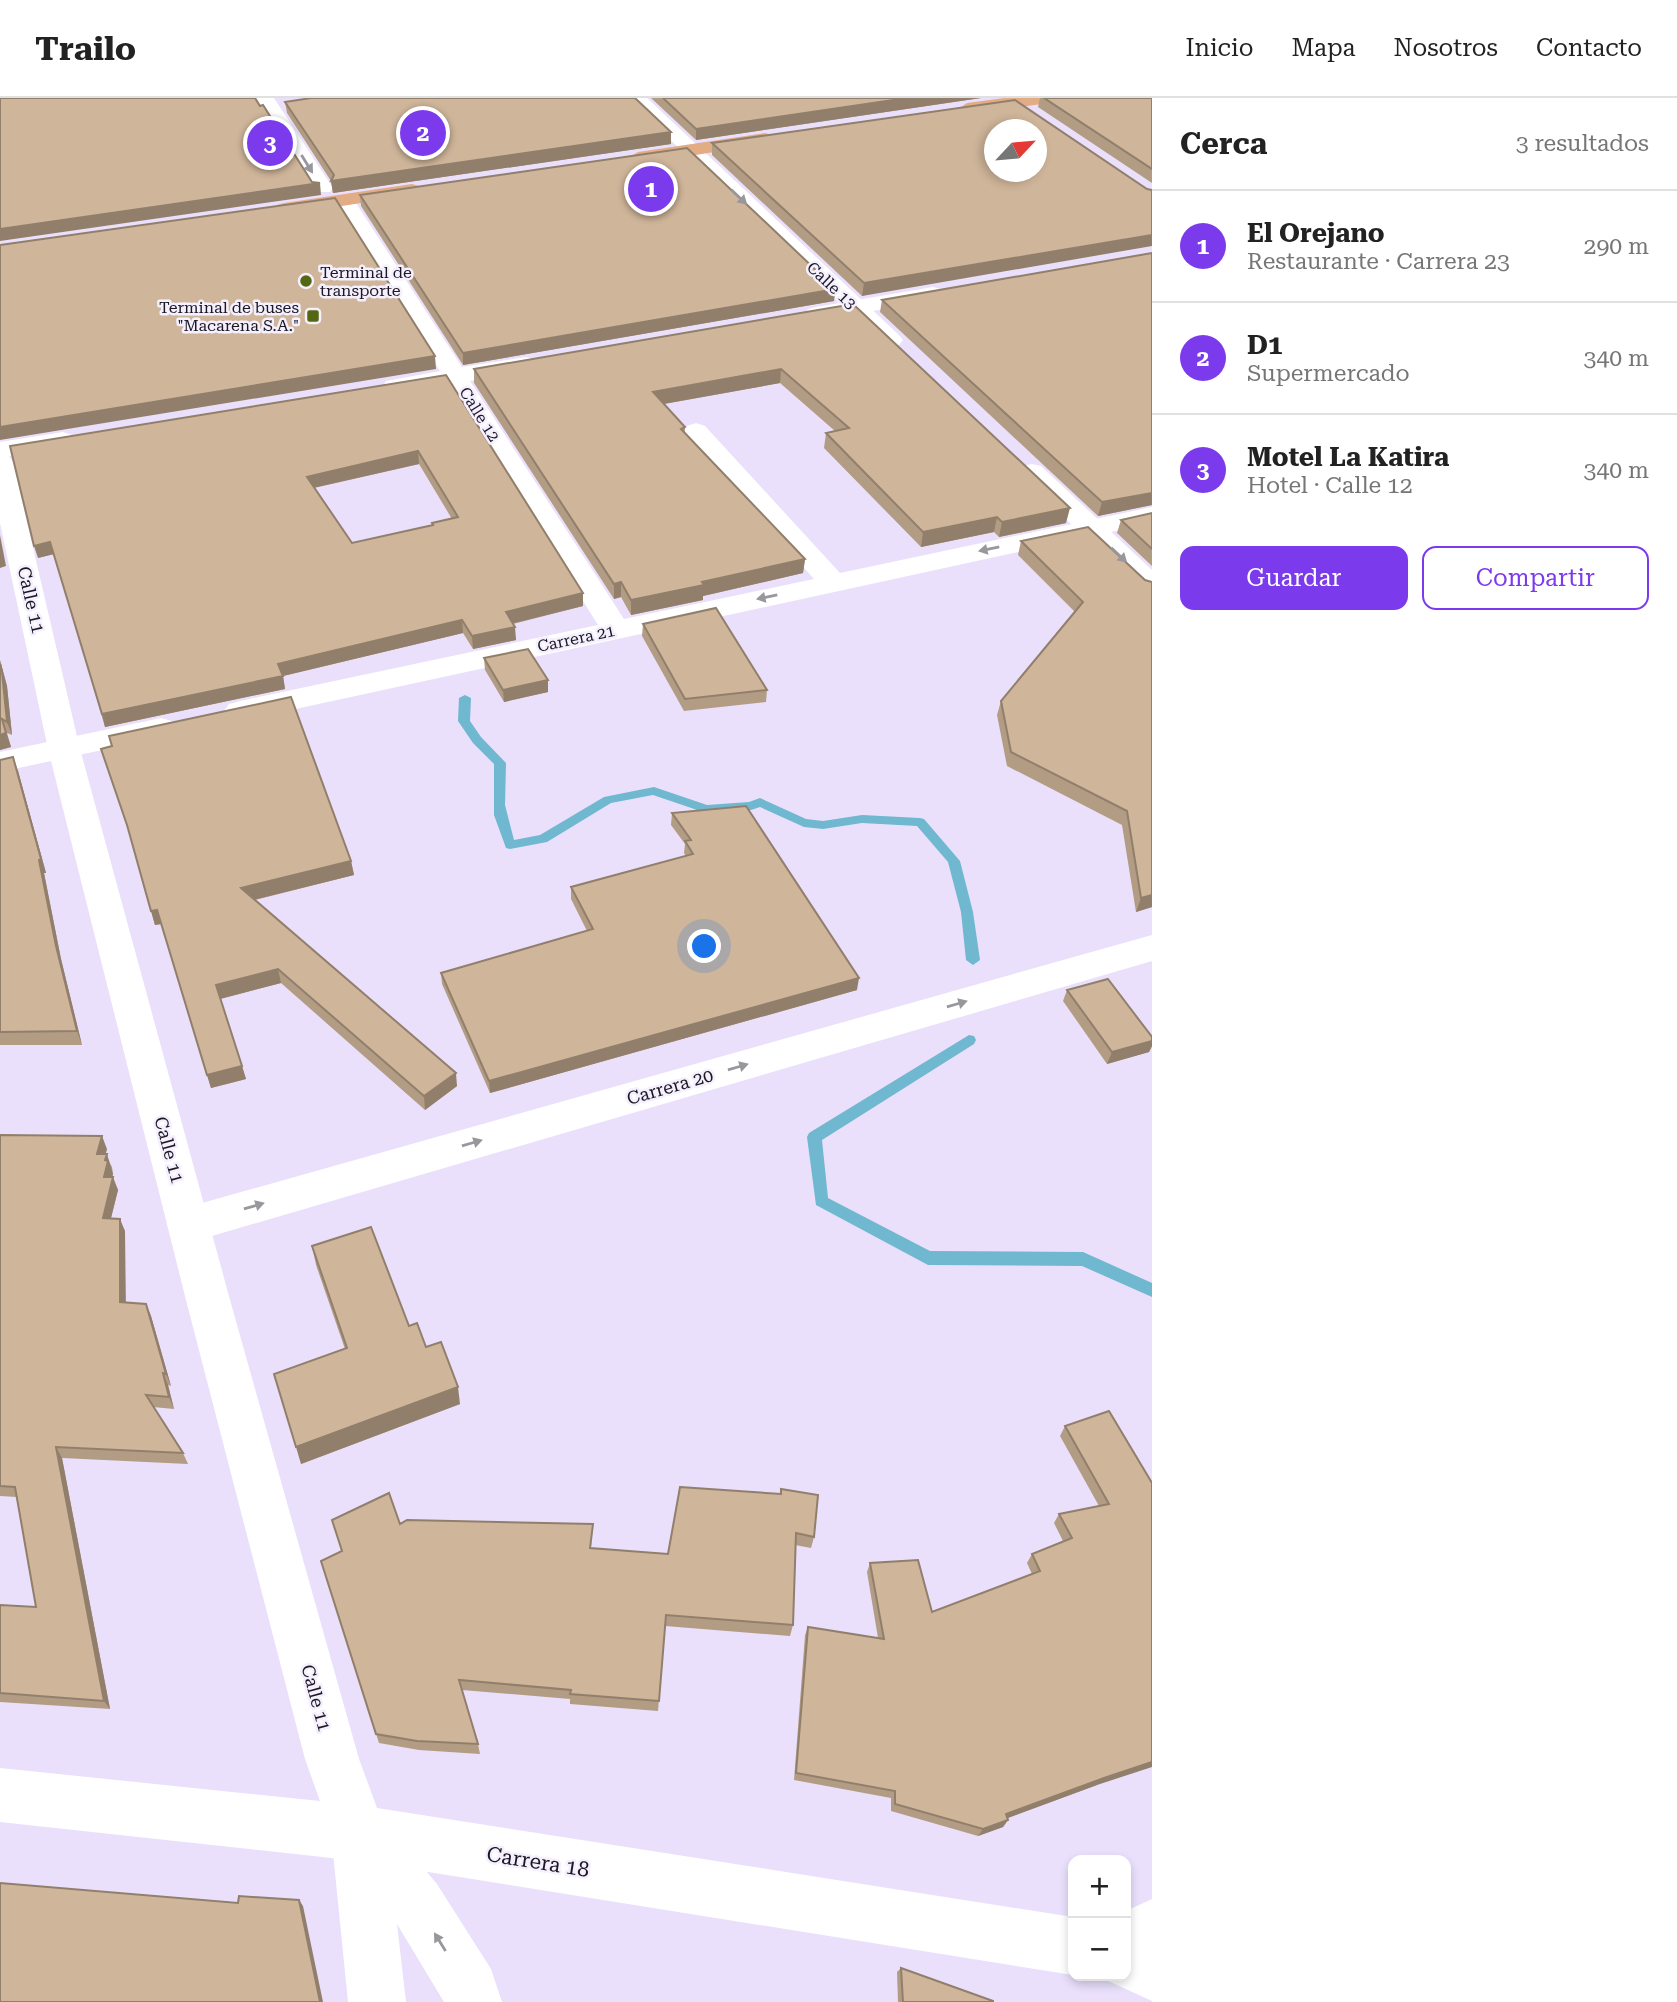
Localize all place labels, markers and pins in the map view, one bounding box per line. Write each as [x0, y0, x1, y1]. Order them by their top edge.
pin: 2 [400, 107, 446, 159]
pin: 3 [247, 117, 293, 169]
pin: 1 [628, 163, 674, 215]
place label: Terminal de transporte [320, 263, 412, 300]
marker: Terminal de transporte [298, 273, 314, 289]
place label: Terminal de buses "Macarena S.A." [159, 298, 299, 335]
marker: Terminal de buses "Macarena S.A." [305, 308, 321, 324]

